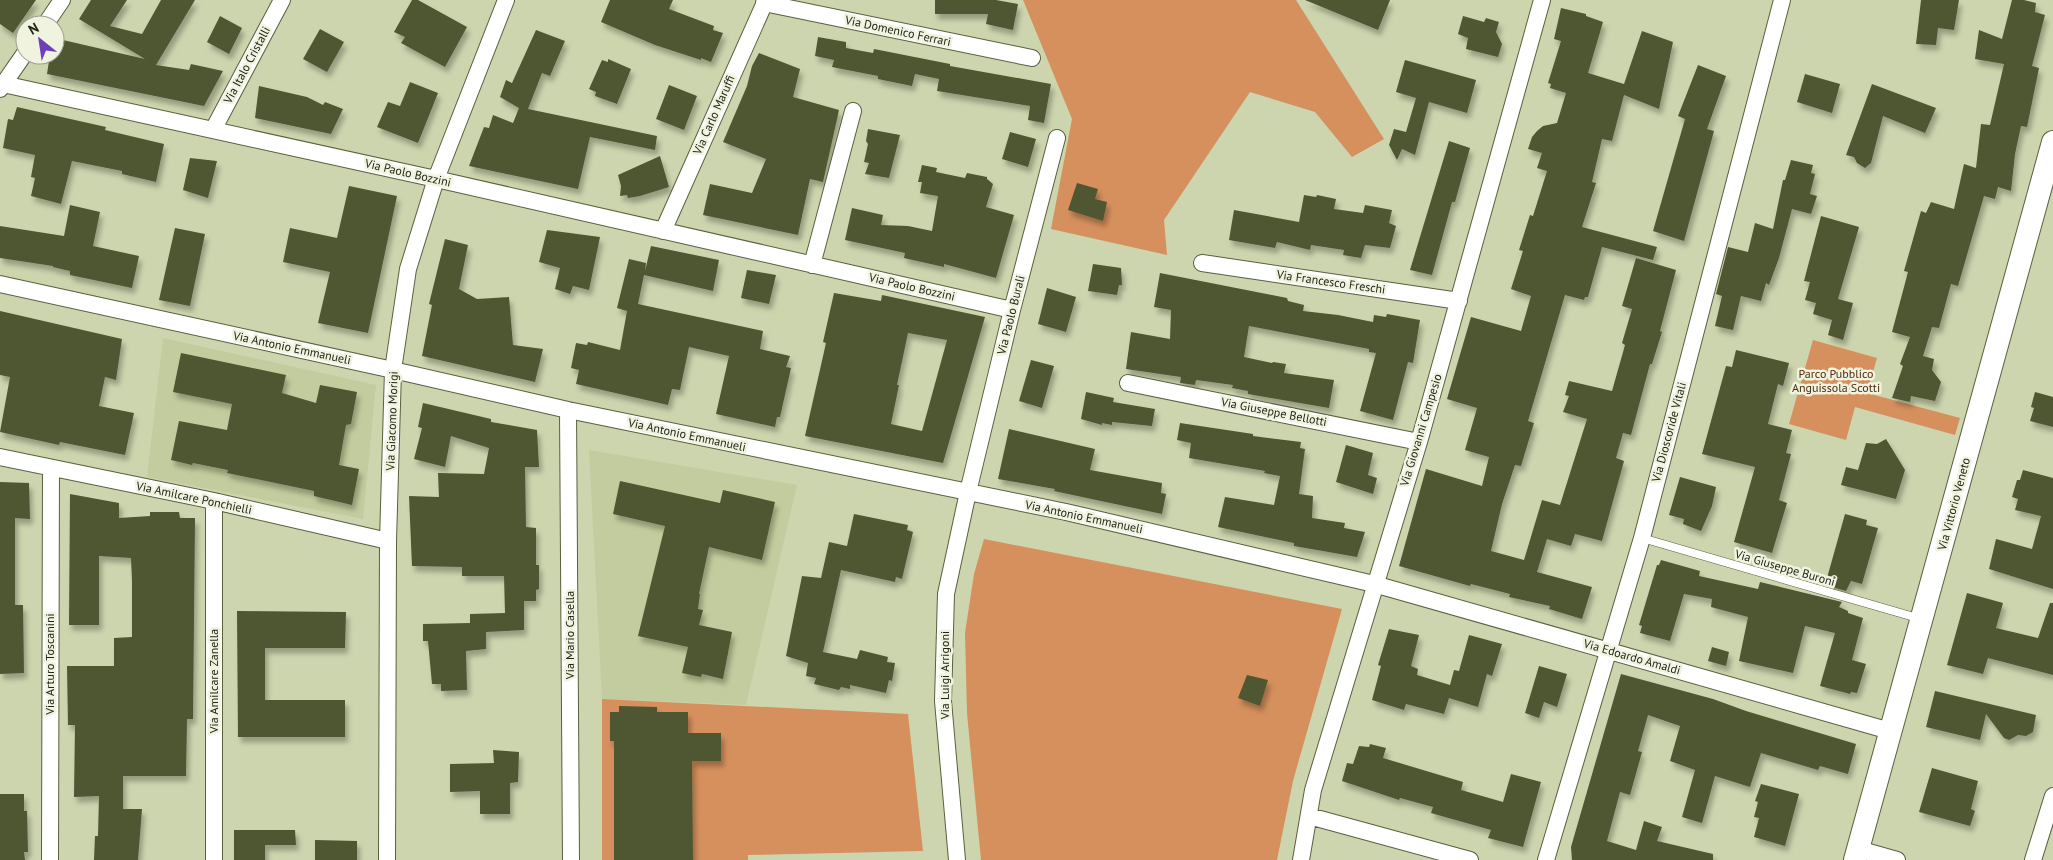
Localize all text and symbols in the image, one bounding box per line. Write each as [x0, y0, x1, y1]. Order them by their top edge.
street label: Via Domenico Ferrari [843, 12, 952, 49]
north arrow [15, 15, 65, 65]
text: N [25, 19, 42, 39]
street label: Via Italo Cristalli [219, 24, 273, 107]
street label: Via Carlo Maruffi [689, 73, 738, 158]
street label: Via Paolo Bozzini [363, 155, 453, 190]
street label: Via Francesco Freschi [1275, 266, 1386, 297]
street label: Via Paolo Bozzini [867, 269, 957, 304]
street label: Via Paolo Burali [993, 274, 1028, 357]
street label: Via Antonio Emmanueli [231, 328, 352, 367]
park label: Parco Pubblico Anguissola Scotti [1792, 366, 1880, 395]
street label: Via Giacomo Morigi [382, 371, 401, 472]
street label: Via Giovanni Campesio [1396, 372, 1445, 489]
street label: Via Dioscoride Vitali [1648, 380, 1689, 484]
street label: Via Giuseppe Bellotti [1219, 394, 1328, 429]
street label: Via Antonio Emmanueli [626, 415, 747, 454]
street label: Via Vittorio Veneto [1934, 456, 1973, 553]
street label: Via Amilcare Ponchielli [134, 478, 253, 517]
street label: Via Antonio Emmanueli [1023, 497, 1144, 536]
street label: Via Giuseppe Buroni [1732, 546, 1837, 589]
street label: Via Mario Casella [562, 591, 577, 680]
street label: Via Arturo Toscanini [42, 613, 57, 716]
street label: Via Amilcare Zanella [206, 629, 221, 734]
street label: Via Luigi Arrigoni [937, 631, 952, 720]
street label: Via Edoardo Amaldi [1581, 635, 1682, 678]

